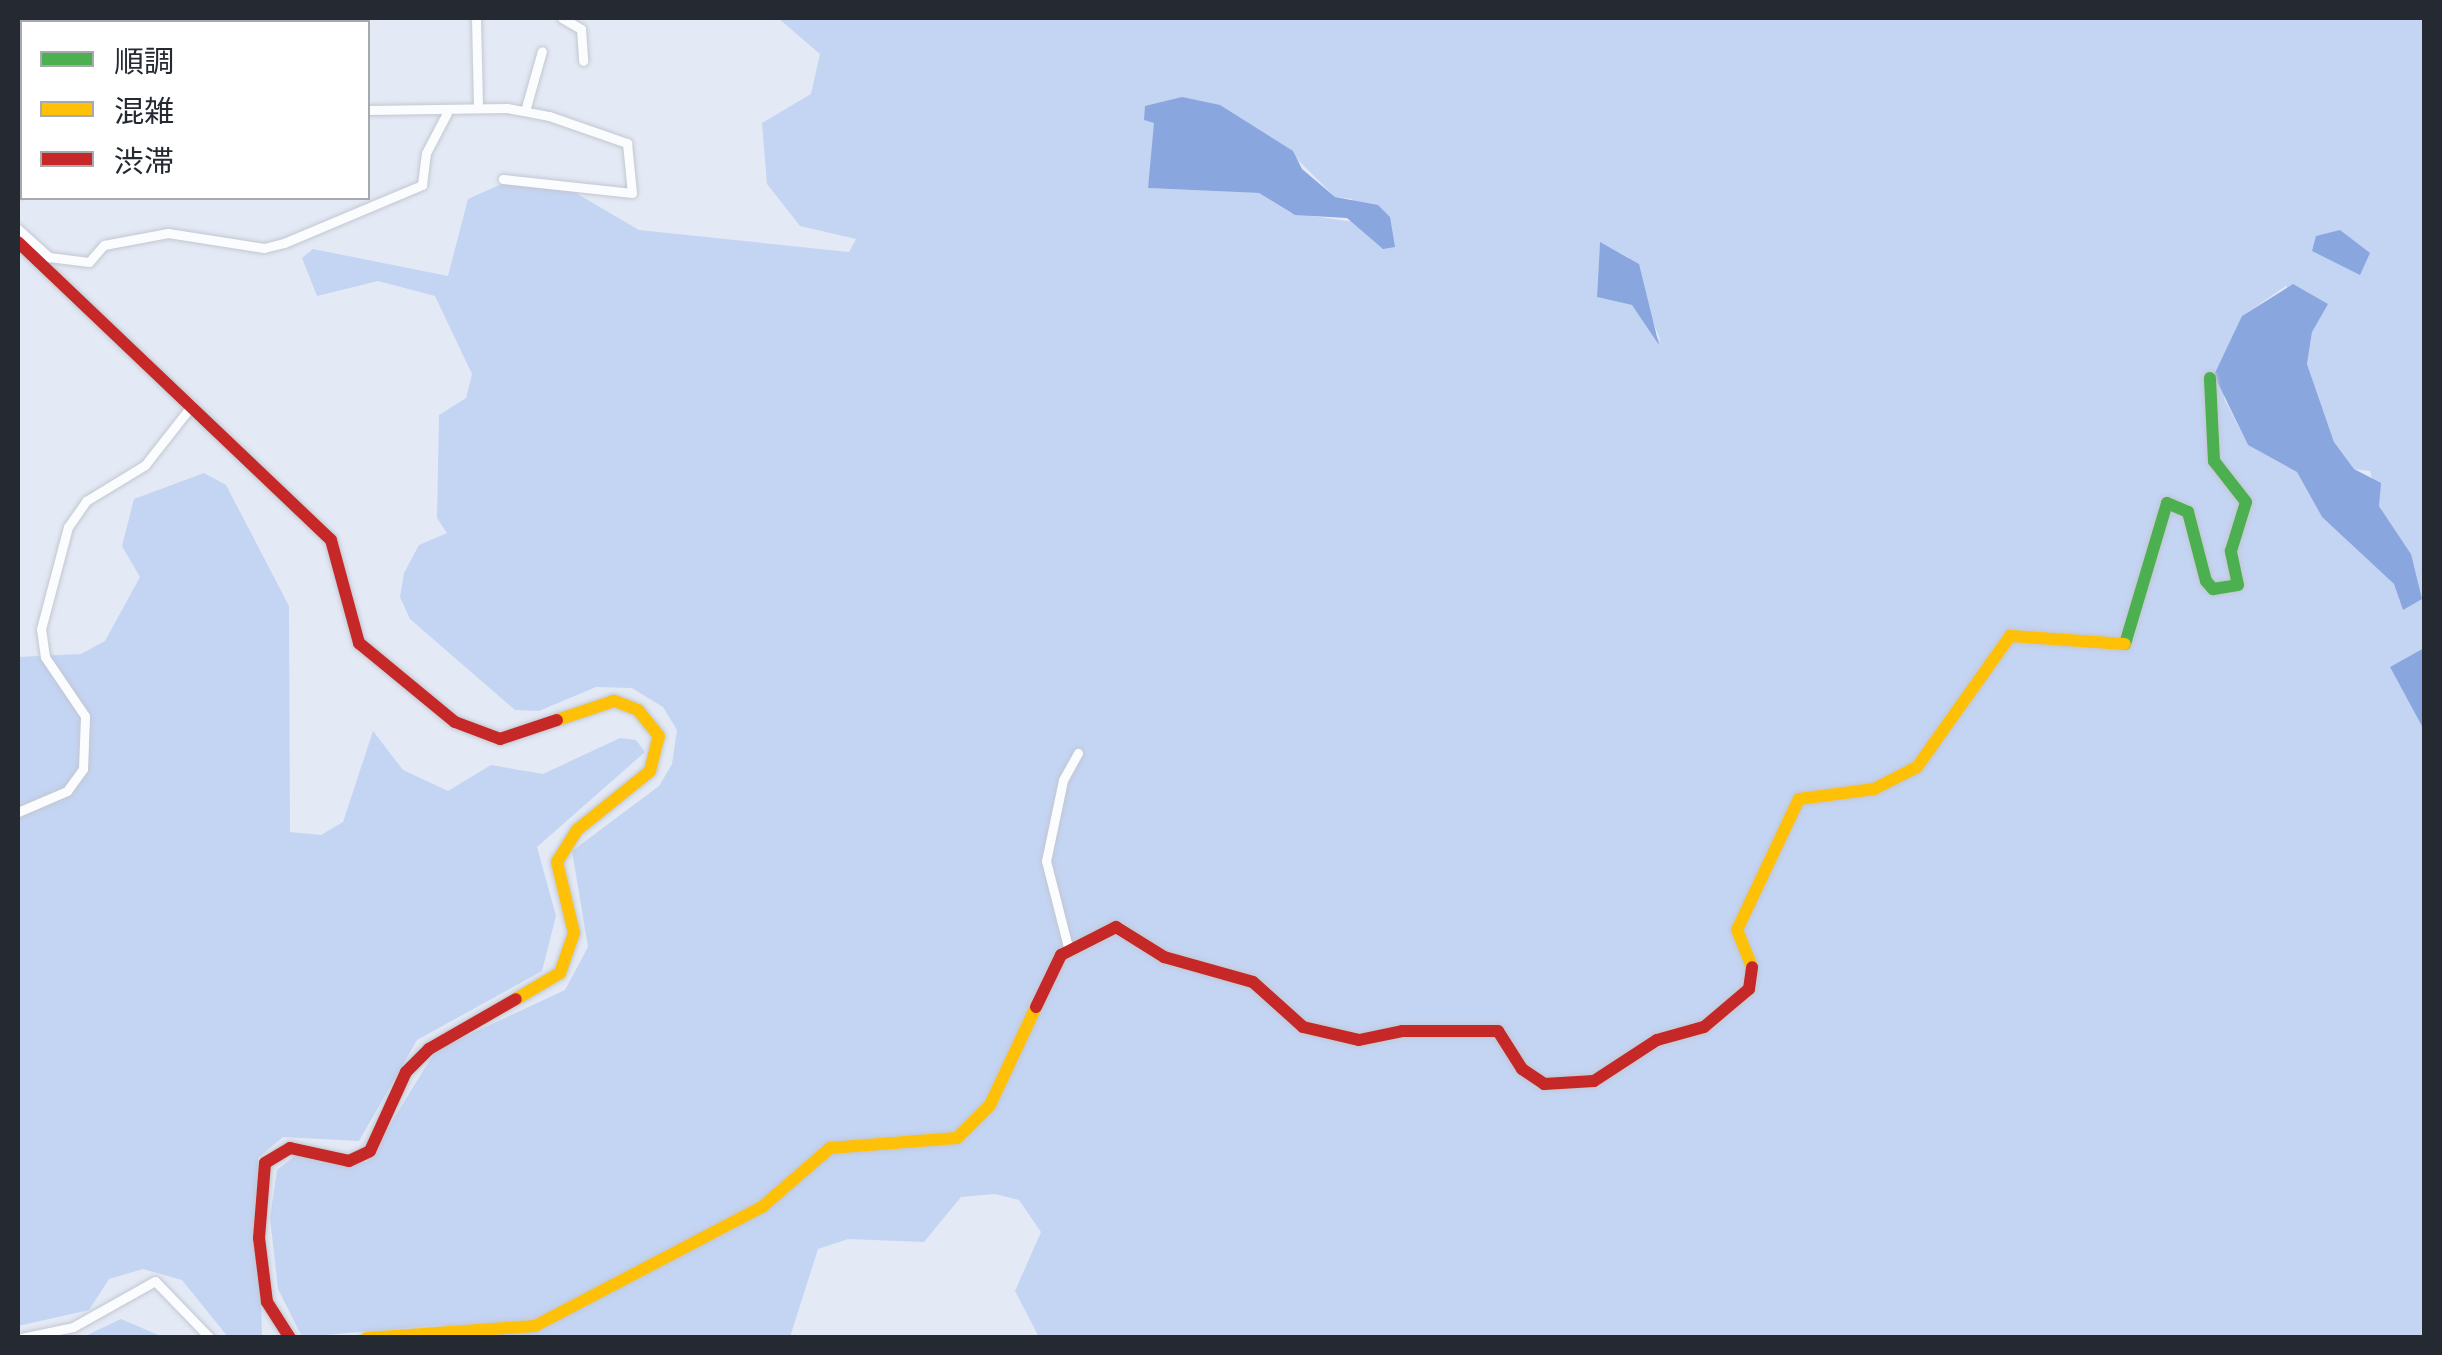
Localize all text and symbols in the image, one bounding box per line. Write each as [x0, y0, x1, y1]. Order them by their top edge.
legend [20, 20, 370, 200]
text: 順調 [114, 40, 174, 81]
text: 混雑 [114, 90, 174, 131]
text: 渋滞 [114, 140, 174, 181]

